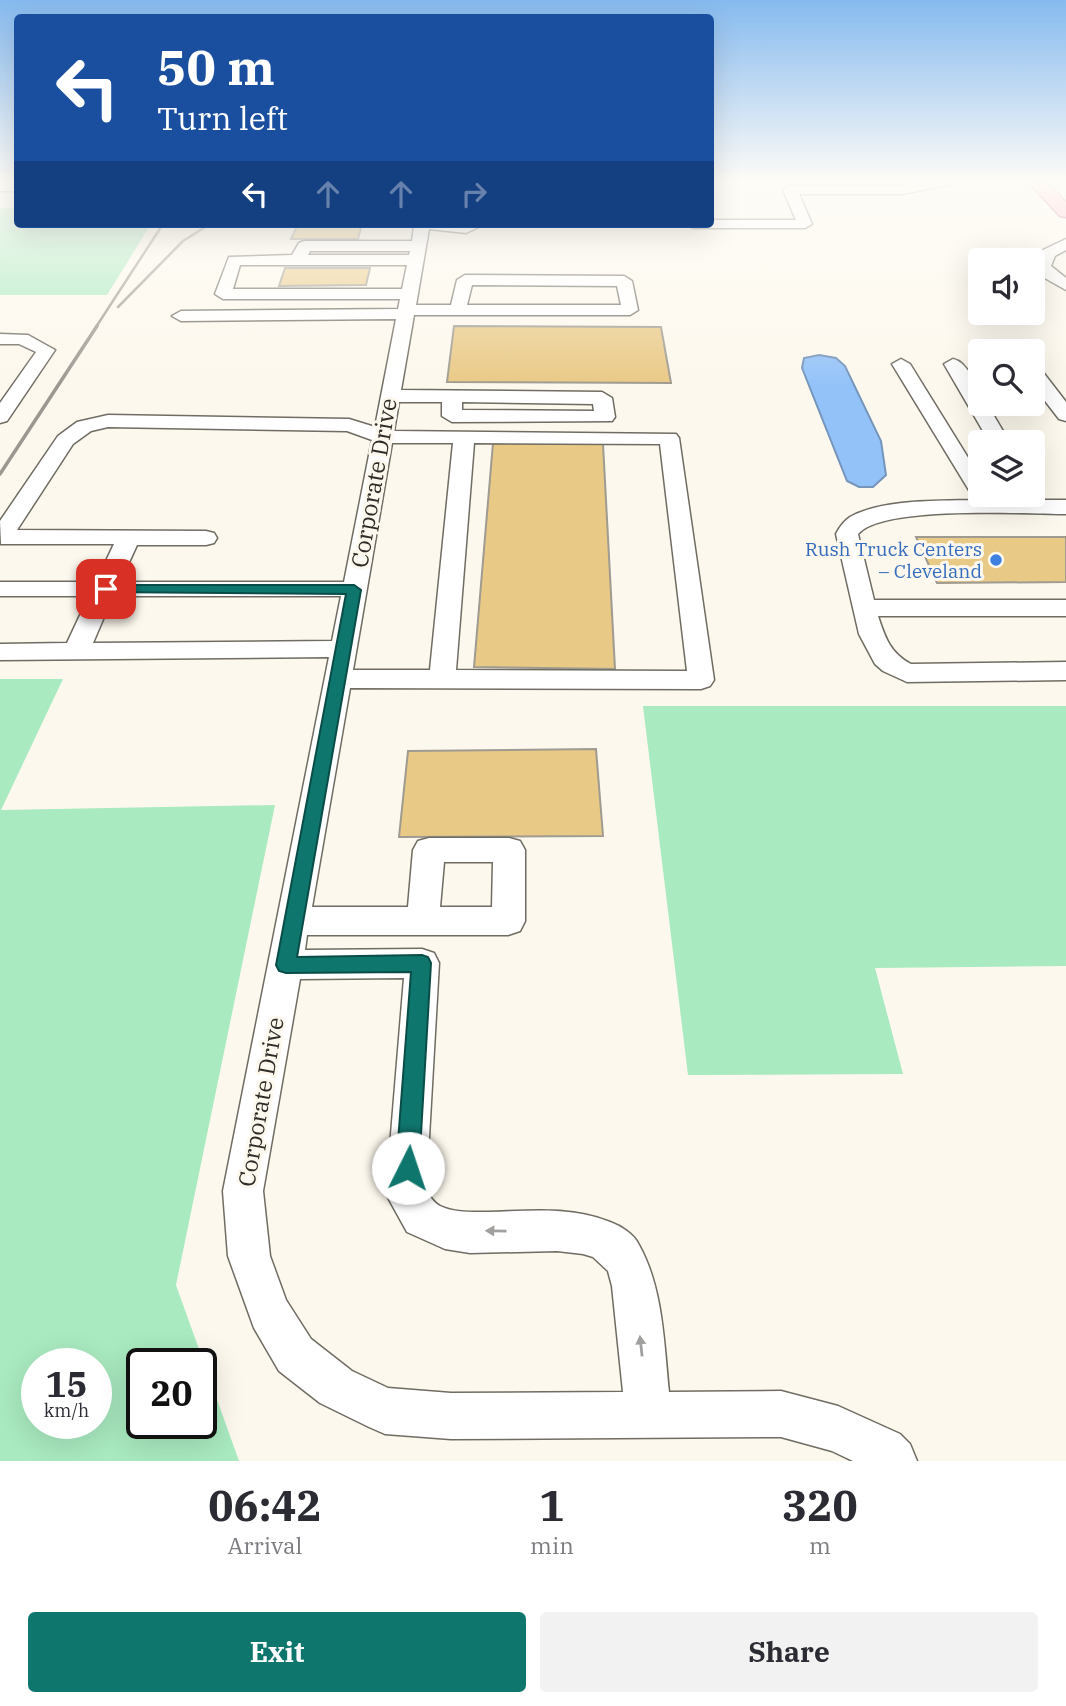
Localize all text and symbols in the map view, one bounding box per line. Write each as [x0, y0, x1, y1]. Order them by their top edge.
text: 50 m [157, 35, 275, 98]
icon: left [42, 42, 133, 133]
text: Turn left [157, 97, 288, 139]
icon: left [236, 175, 274, 213]
icon: ahead [309, 175, 347, 213]
icon: ahead [382, 175, 420, 213]
icon: right [455, 175, 493, 213]
map controls [968, 248, 1045, 507]
button: sound [968, 248, 1045, 325]
button: search [968, 339, 1045, 416]
street label: Corporate Drive [343, 396, 403, 570]
button: layers [968, 430, 1045, 507]
place label: Rush Truck Centers – Cleveland [805, 537, 982, 583]
marker: Rush Truck Centers – Cleveland [988, 552, 1004, 568]
pin [76, 559, 136, 619]
icon: arrive [87, 570, 125, 608]
street label: Corporate Drive [230, 1015, 290, 1189]
position arrow [371, 1131, 445, 1205]
one-way arrow [485, 1225, 507, 1237]
one-way arrow [635, 1335, 646, 1357]
speed limit sign: 20 [126, 1348, 217, 1439]
text: 15 [45, 1361, 88, 1407]
text: km/h [44, 1399, 89, 1422]
text: 06:42 [208, 1478, 322, 1533]
text: 1 [539, 1478, 565, 1533]
text: 320 [782, 1478, 858, 1533]
text: Arrival [228, 1530, 302, 1560]
text: min [530, 1530, 574, 1560]
text: m [809, 1530, 831, 1560]
button: Exit [28, 1612, 526, 1692]
button: Share [540, 1612, 1038, 1692]

